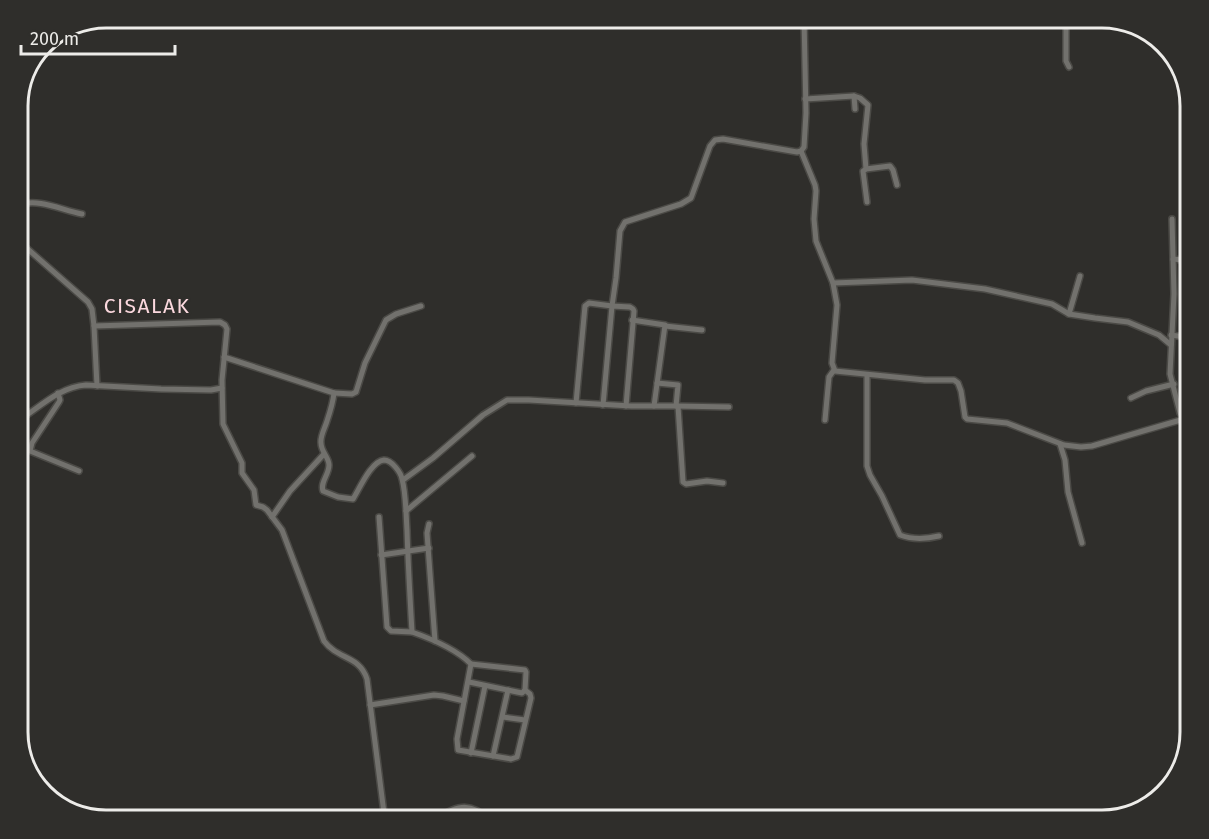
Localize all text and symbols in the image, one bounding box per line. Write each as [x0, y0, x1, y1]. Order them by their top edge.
scale bar [21, 18, 176, 56]
text: 200 m [30, 28, 79, 50]
district label: CISALAK [104, 293, 190, 319]

